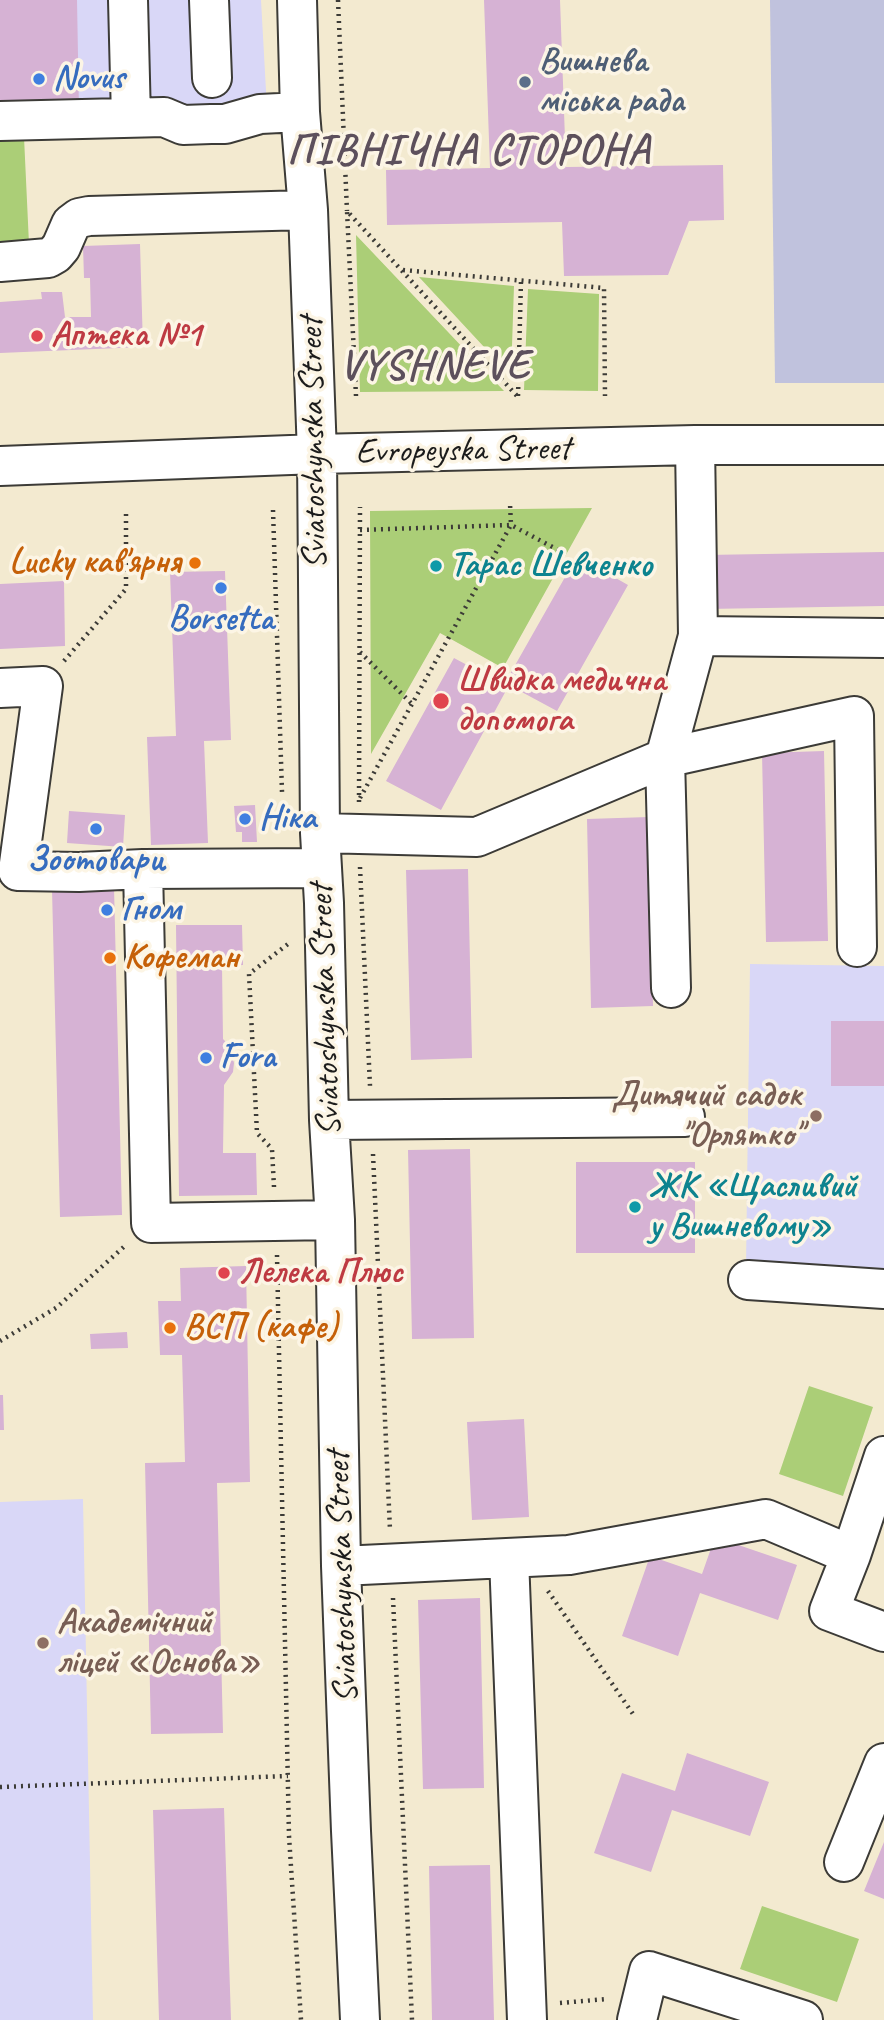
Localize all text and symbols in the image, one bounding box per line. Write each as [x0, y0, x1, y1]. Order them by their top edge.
place label: Вишнева міська рада [539, 41, 684, 123]
place label: Novus [53, 58, 124, 100]
marker: Novus [31, 71, 47, 87]
marker: Вишнева міська рада [517, 74, 533, 90]
district label: ПІВНІЧНА СТОРОНА [282, 127, 656, 177]
place label: Аптека №1 [51, 315, 201, 357]
street label: Sviatoshynska Street [291, 317, 337, 569]
marker: Аптека №1 [29, 328, 45, 344]
district label: VYSHNEVE [341, 342, 529, 392]
street label: Evropeyska Street [355, 428, 571, 474]
place label: Lucky кав'ярня [9, 542, 181, 584]
place label: Тарас Шевченко [450, 545, 653, 587]
marker: Lucky кав'ярня [187, 555, 203, 571]
marker: Тарас Шевченко [428, 558, 444, 574]
marker: Borsetta [213, 580, 229, 596]
place label: Borsetta [168, 599, 274, 641]
place label: Швидка медична допомога [457, 660, 665, 742]
marker: Швидка медична допомога [431, 691, 451, 711]
place label: Ніка [259, 798, 316, 840]
marker: Ніка [237, 811, 253, 827]
marker: Зоотовари [88, 821, 104, 837]
place label: Зоотовари [27, 840, 165, 882]
street label: Sviatoshynska Street [301, 883, 351, 1137]
place label: Гном [121, 889, 181, 931]
marker: Гном [99, 902, 115, 918]
place label: Кофеман [124, 937, 239, 979]
marker: Кофеман [102, 950, 118, 966]
place label: Fora [220, 1037, 275, 1079]
marker: Fora [198, 1050, 214, 1066]
place label: Дитячий садок "Орлятко" [611, 1075, 802, 1157]
marker: Дитячий садок "Орлятко" [808, 1108, 824, 1124]
place label: ЖК «Щасливий у Вишневому» [649, 1166, 856, 1248]
marker: ЖК «Щасливий у Вишневому» [627, 1199, 643, 1215]
place label: Лелека Плюс [238, 1252, 403, 1294]
marker: Лелека Плюс [216, 1265, 232, 1281]
place label: ВСП (кафе) [184, 1307, 338, 1349]
marker: ВСП (кафе) [162, 1320, 178, 1336]
street label: Sviatoshynska Street [318, 1450, 368, 1704]
place label: Академічний ліцей «Основа» [57, 1602, 260, 1684]
marker: Академічний ліцей «Основа» [35, 1635, 51, 1651]

